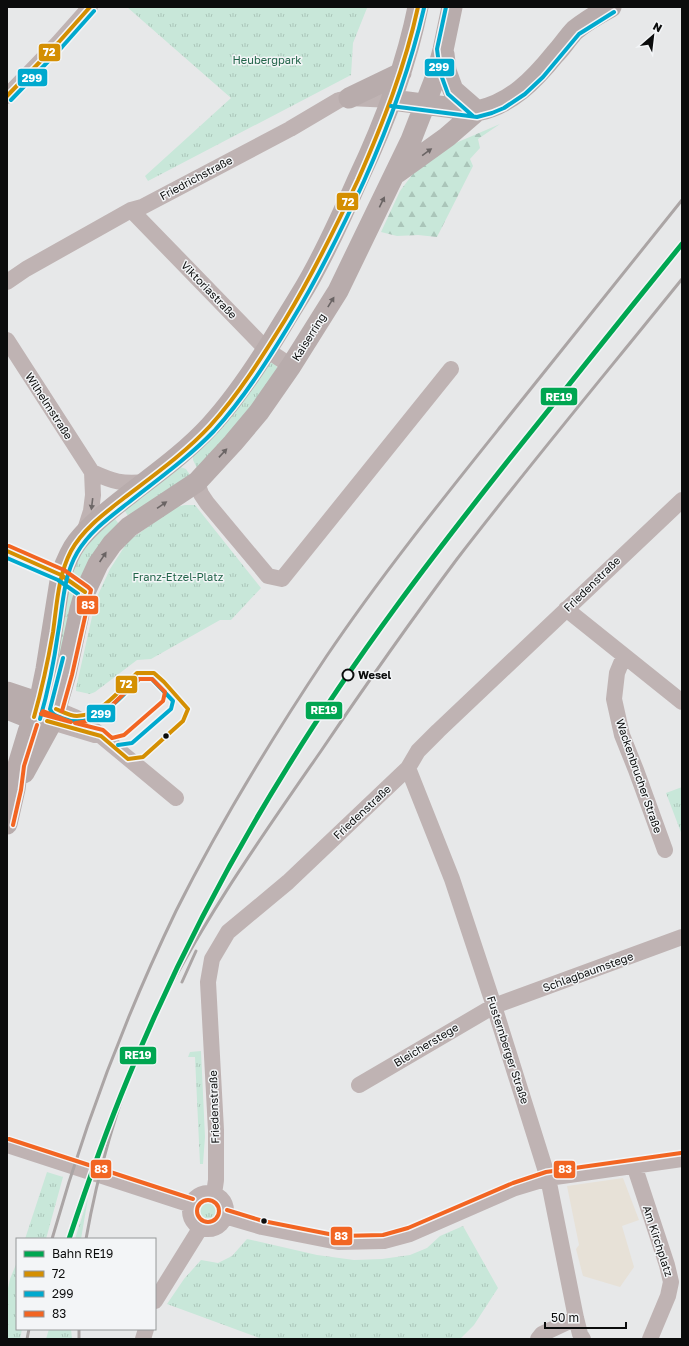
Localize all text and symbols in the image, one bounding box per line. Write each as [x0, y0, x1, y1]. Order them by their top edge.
north arrow [633, 16, 673, 56]
text: N [651, 19, 665, 34]
line badge: 72 [38, 43, 61, 62]
text: 72 [43, 45, 56, 58]
park label: Heubergpark [233, 53, 301, 66]
line badge: 299 [424, 58, 455, 77]
text: 299 [429, 60, 449, 73]
line badge: 299 [17, 68, 48, 87]
text: 299 [22, 71, 42, 84]
one-way arrow [421, 147, 432, 156]
street label: Friedrichstraße [157, 153, 234, 202]
line badge: 72 [336, 192, 359, 211]
text: 72 [342, 195, 355, 208]
one-way arrow [379, 196, 385, 207]
street label: Viktoriastraße [179, 258, 240, 321]
one-way arrow [327, 297, 335, 307]
street label: Kaiserring [289, 310, 328, 363]
street label: Wilhelmstraße [23, 370, 76, 441]
line badge: RE19 [540, 387, 578, 406]
text: RE19 [545, 390, 573, 403]
one-way arrow [219, 448, 228, 458]
one-way arrow [89, 498, 95, 510]
one-way arrow [156, 502, 168, 509]
one-way arrow [99, 552, 107, 562]
street label: Friedenstraße [561, 553, 623, 614]
park label: Franz-Etzel-Platz [133, 570, 224, 583]
line badge: 83 [76, 595, 99, 615]
text: 83 [81, 598, 95, 611]
marker: Wesel [341, 668, 355, 682]
place label: Wesel [358, 668, 392, 681]
line badge: 72 [115, 675, 138, 694]
text: 72 [120, 677, 133, 690]
line badge: RE19 [305, 701, 343, 720]
text: RE19 [310, 703, 338, 716]
line badge: 299 [86, 704, 116, 723]
text: 299 [91, 707, 111, 720]
street label: Wackenbrucher Straße [614, 717, 665, 835]
unlabelled marker [161, 731, 171, 741]
street label: Friedenstraße [330, 782, 393, 841]
street label: Schlagbaumstege [541, 949, 635, 994]
street label: Fusternberger Straße [485, 994, 532, 1105]
street label: Bleicherstege [391, 1020, 461, 1069]
line badge: RE19 [119, 1046, 157, 1065]
text: RE19 [124, 1048, 152, 1061]
street label: Friedenstraße [206, 1070, 221, 1144]
line badge: 83 [90, 1159, 112, 1179]
line badge: 83 [553, 1160, 576, 1179]
text: 83 [94, 1162, 108, 1175]
text: 83 [558, 1162, 572, 1175]
street label: Am Kirchplatz [641, 1204, 676, 1278]
unlabelled marker [259, 1216, 269, 1226]
line badge: 83 [330, 1226, 353, 1246]
text: 83 [334, 1229, 348, 1242]
legend [16, 1238, 156, 1330]
text: Bahn RE19 [52, 1246, 113, 1261]
text: 72 [52, 1266, 65, 1281]
text: 299 [52, 1286, 73, 1301]
scale bar [545, 1304, 626, 1330]
text: 83 [52, 1306, 66, 1321]
text: 50 m [551, 1310, 579, 1325]

